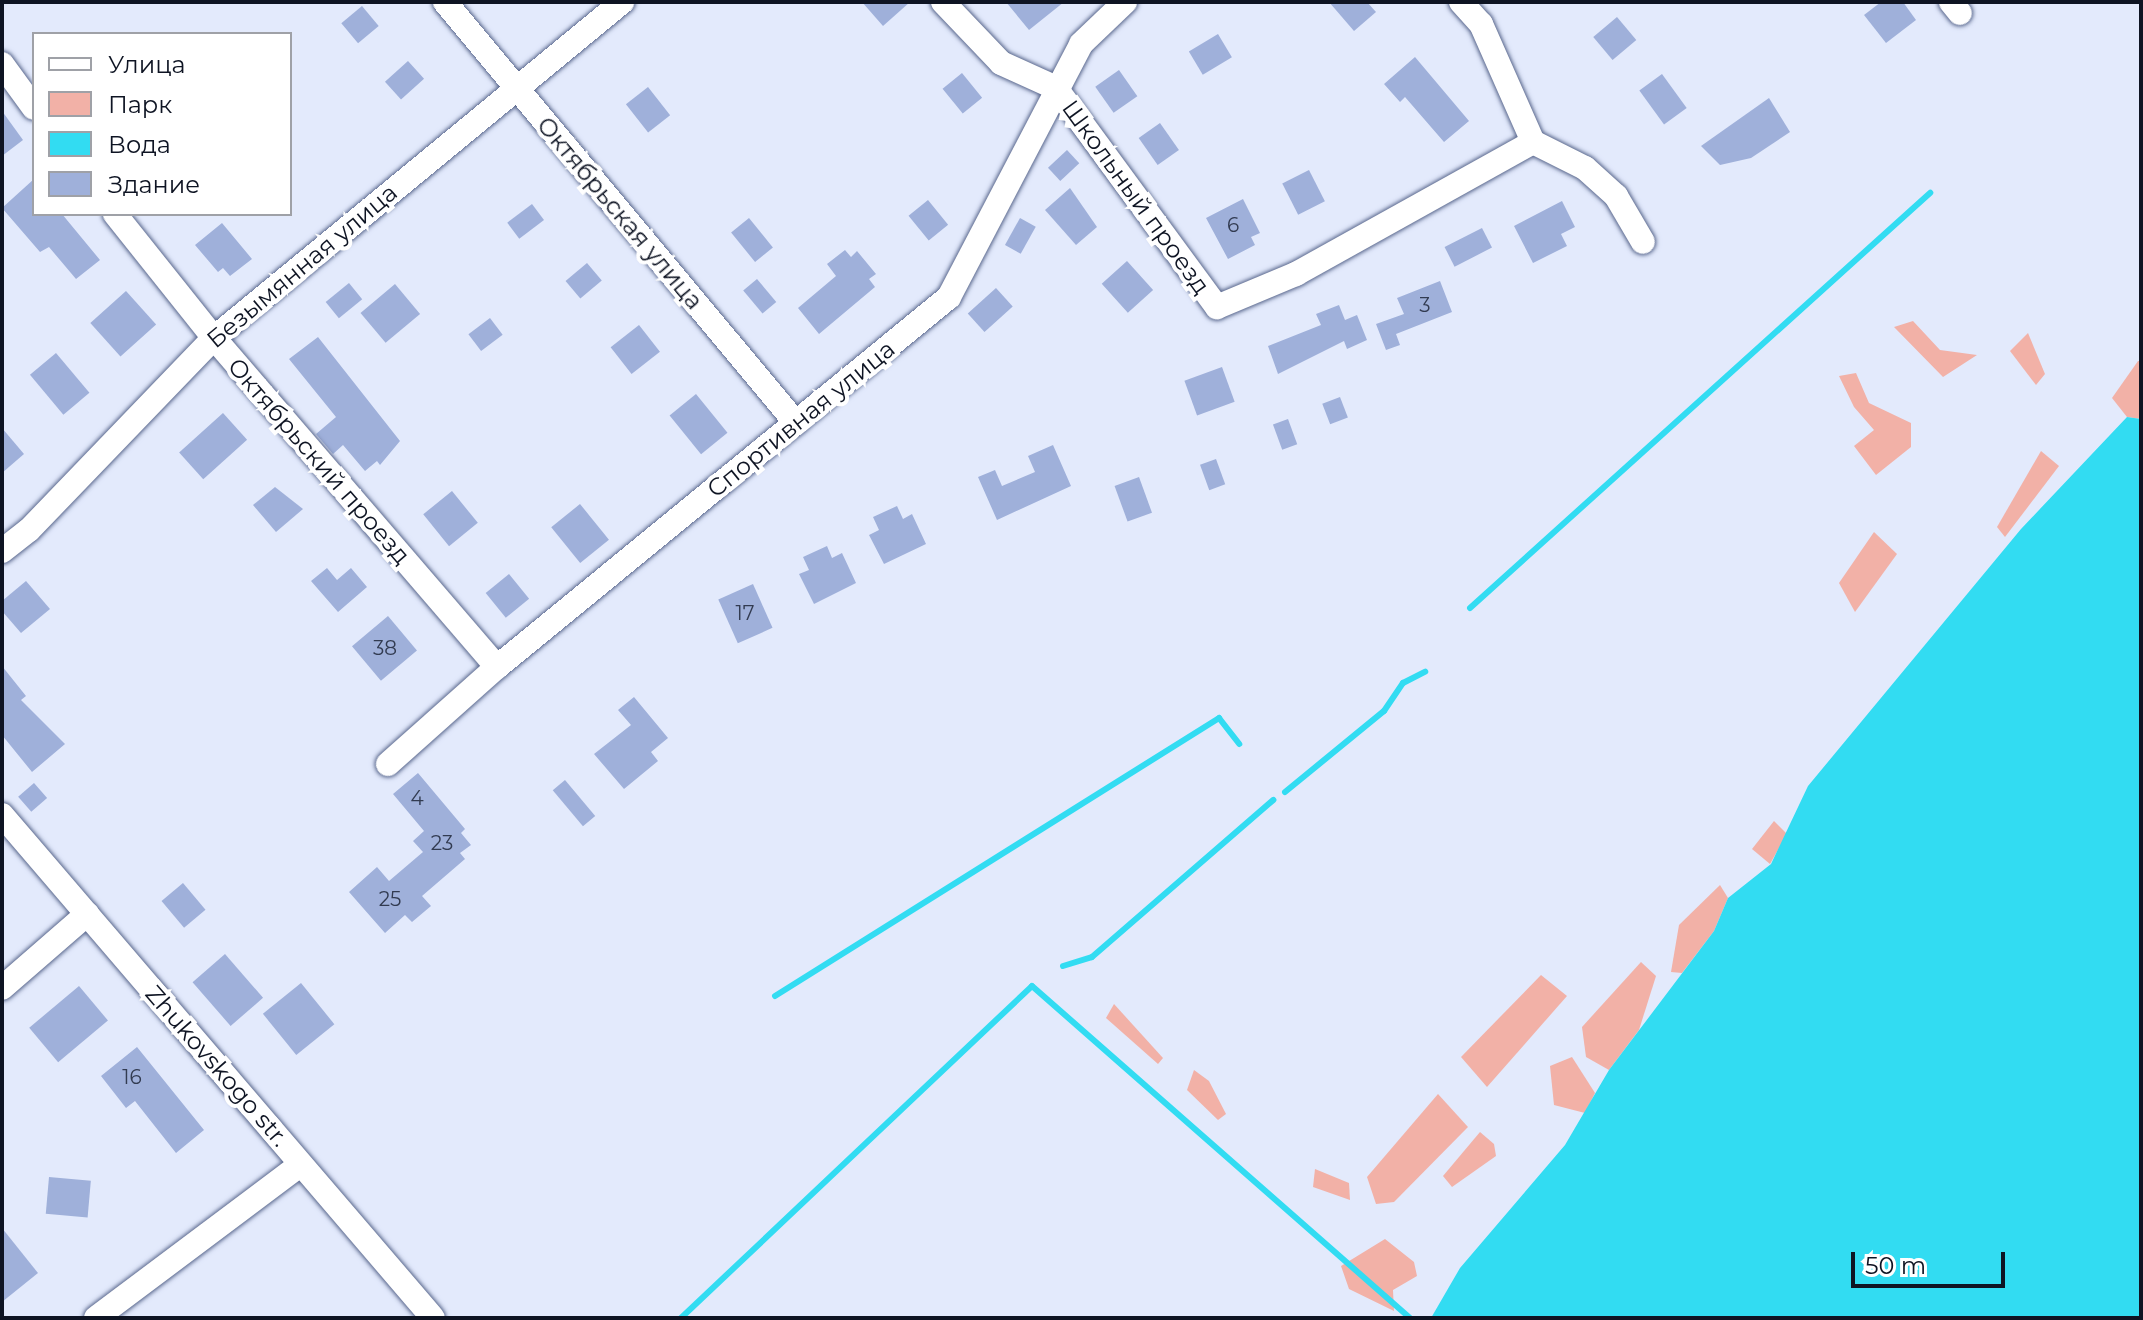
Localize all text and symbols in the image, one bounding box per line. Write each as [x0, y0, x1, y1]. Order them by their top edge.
legend [32, 32, 292, 216]
text: Улица [108, 50, 186, 79]
text: Парк [108, 90, 172, 119]
street label: Школьный проезд [1056, 94, 1216, 300]
street label: Октябрьская улица [531, 111, 709, 315]
text: Вода [108, 130, 171, 159]
text: Здание [108, 170, 200, 199]
street label: Безымянная улица [201, 178, 403, 354]
house number: 6 [1227, 213, 1239, 237]
house number: 3 [1419, 293, 1431, 317]
street label: Спортивная улица [701, 334, 901, 504]
street label: Октябрьский проезд [222, 352, 416, 570]
house number: 17 [736, 601, 754, 625]
house number: 38 [373, 636, 397, 660]
house number: 4 [410, 786, 424, 810]
house number: 23 [431, 831, 453, 855]
house number: 25 [379, 887, 401, 911]
street label: Zhukovskogo str. [139, 980, 295, 1152]
house number: 16 [122, 1065, 142, 1089]
scale bar [1855, 1236, 2009, 1286]
text: 50 m [1865, 1251, 1926, 1280]

